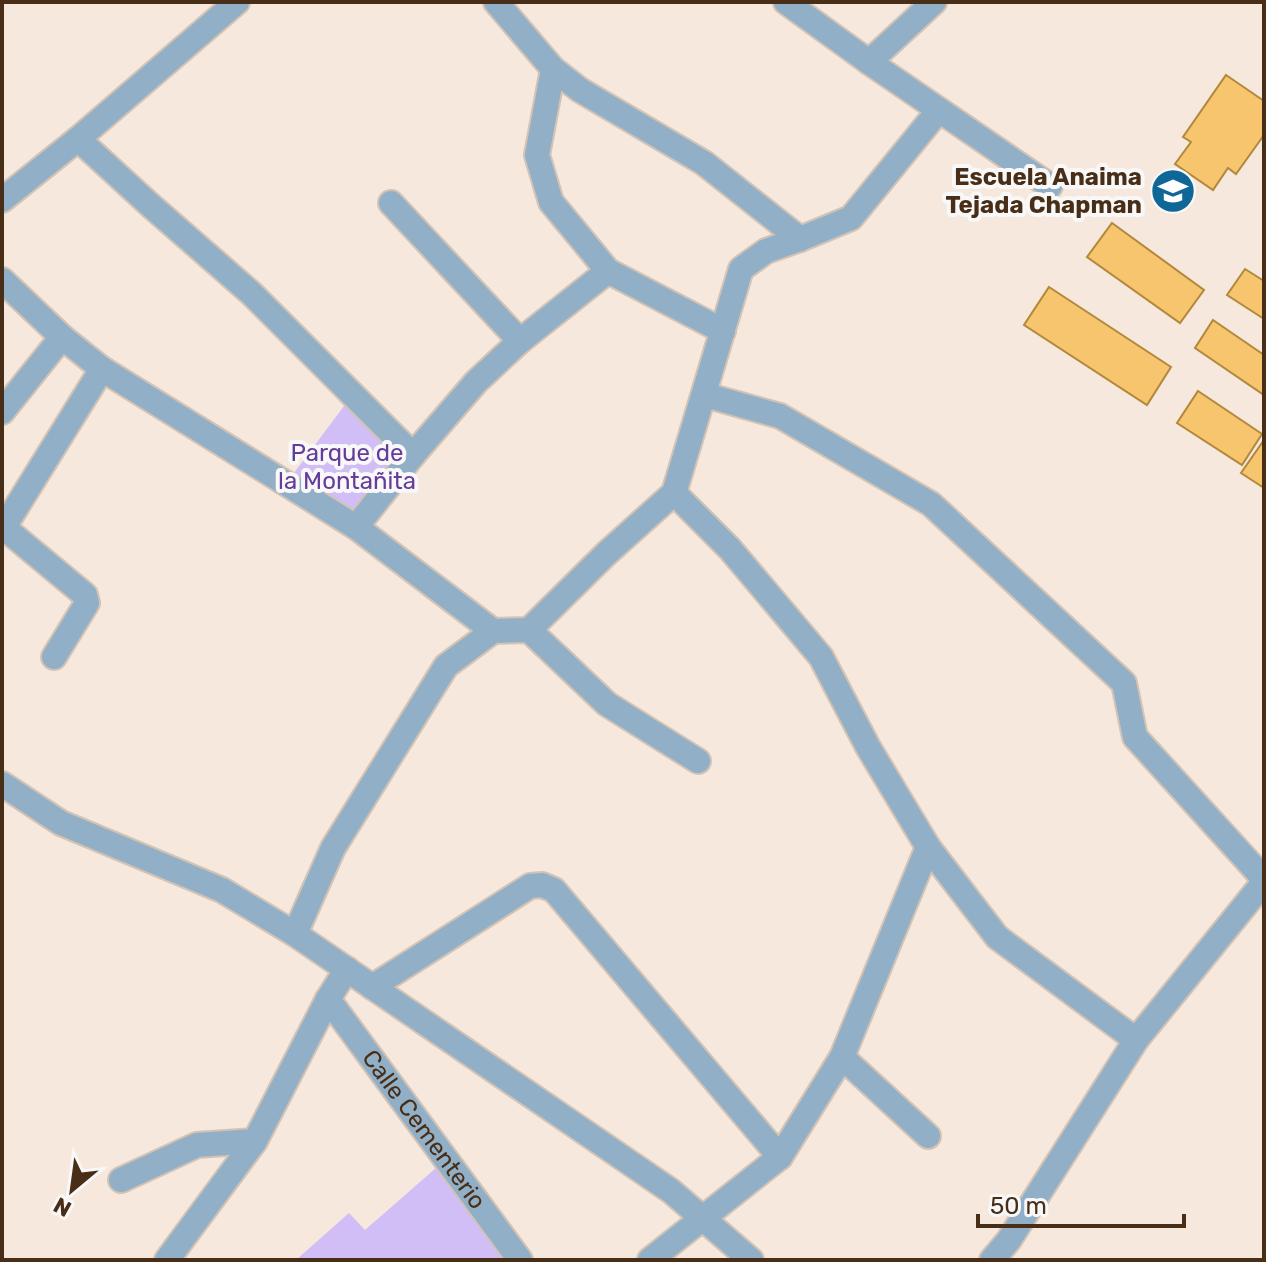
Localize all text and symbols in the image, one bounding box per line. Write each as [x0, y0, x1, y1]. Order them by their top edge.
place label: Escuela Anaima Tejada Chapman [946, 163, 1142, 219]
school or university icon: Escuela Anaima Tejada Chapman [1149, 167, 1197, 215]
park label: Parque de la Montañita [278, 439, 416, 495]
street label: Calle Cementerio [356, 1044, 492, 1214]
north arrow [32, 1150, 112, 1230]
scale bar [978, 1178, 1184, 1228]
text: N [49, 1191, 76, 1223]
text: 50 m [990, 1192, 1047, 1220]

